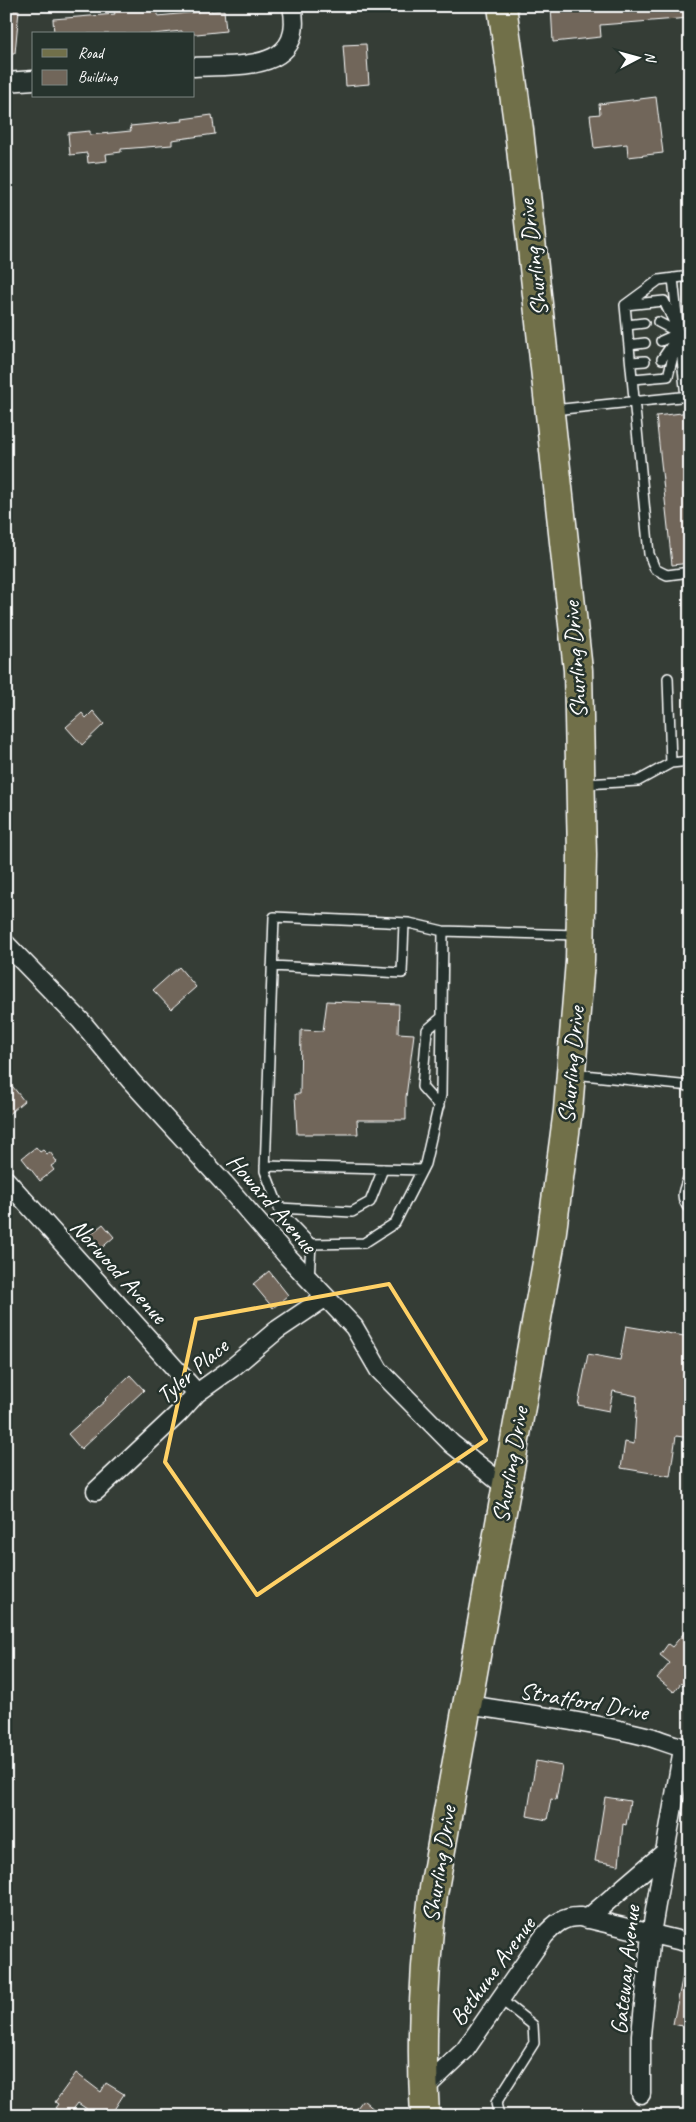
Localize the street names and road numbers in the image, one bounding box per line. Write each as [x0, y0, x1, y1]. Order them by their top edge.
street label: Shurling Drive [511, 196, 555, 318]
street label: Shurling Drive [556, 598, 594, 720]
street label: Shurling Drive [551, 1003, 591, 1125]
street label: Howard Avenue [220, 1147, 325, 1261]
street label: Norwood Avenue [64, 1212, 176, 1331]
street label: Tyler Place [150, 1330, 236, 1410]
street label: Shurling Drive [485, 1403, 535, 1525]
street label: Stratford Drive [518, 1675, 653, 1727]
street label: Shurling Drive [415, 1802, 463, 1924]
street label: Gateway Avenue [603, 1902, 647, 2036]
street label: Bethune Avenue [442, 1909, 543, 2031]

